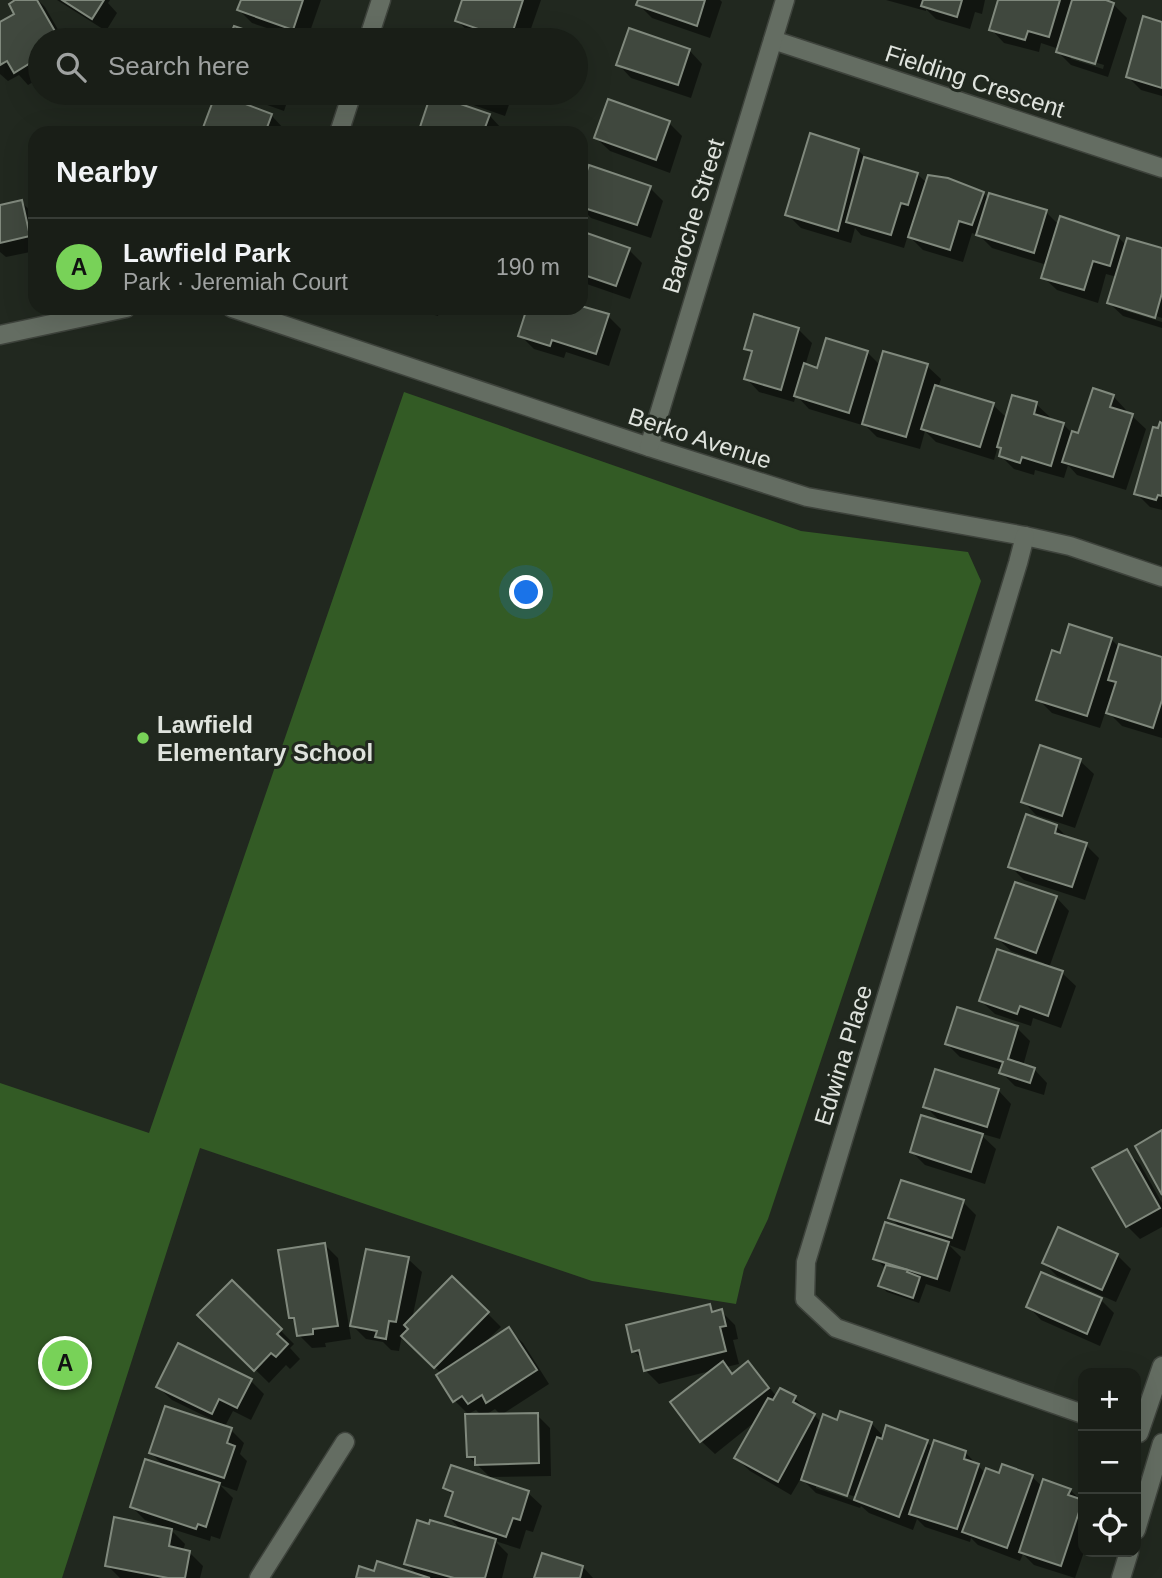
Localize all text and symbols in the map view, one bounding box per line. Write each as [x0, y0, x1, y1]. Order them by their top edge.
search box [28, 28, 588, 105]
street label: Fielding Crescent [882, 39, 1068, 123]
icon: search [52, 48, 90, 86]
text: Search here [108, 51, 250, 81]
street label: Baroche Street [657, 135, 729, 296]
text: Nearby [56, 155, 158, 188]
text: Lawfield Park [123, 238, 291, 268]
text: A [71, 254, 87, 280]
text: 190 m [496, 254, 560, 280]
text: Park · Jeremiah Court [123, 269, 348, 295]
street label: Berko Avenue [625, 402, 775, 474]
your location [509, 575, 543, 609]
place label: Lawfield Elementary School [157, 711, 373, 766]
marker: Lawfield Elementary School [135, 730, 151, 746]
street label: Edwina Place [809, 982, 877, 1128]
pin: A [42, 1337, 88, 1389]
map controls [1078, 1368, 1141, 1557]
button: + [1078, 1368, 1141, 1431]
button: − [1078, 1431, 1141, 1494]
button: locate [1078, 1494, 1141, 1557]

